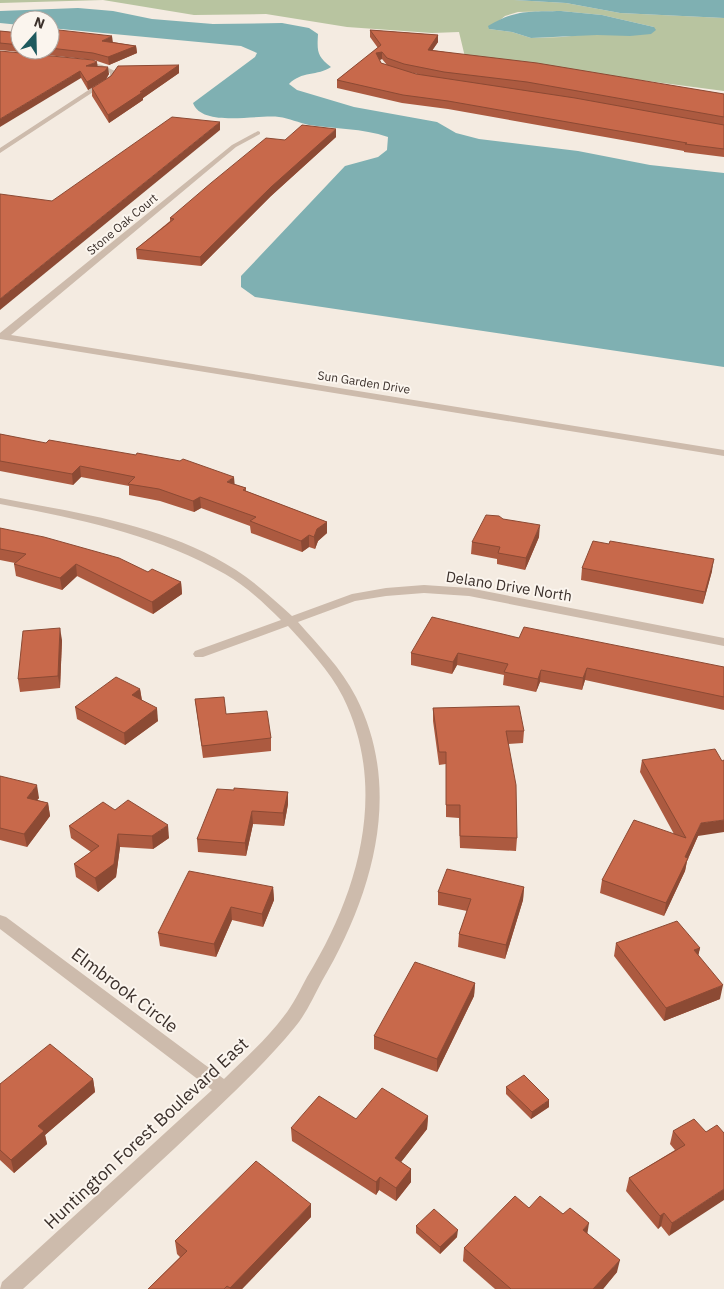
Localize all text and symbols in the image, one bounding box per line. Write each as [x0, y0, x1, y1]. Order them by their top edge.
north arrow [10, 10, 60, 60]
text: N [32, 13, 47, 33]
street label: Stone Oak Court [84, 190, 160, 258]
street label: Sun Garden Drive [317, 367, 412, 397]
street label: Delano Drive North [445, 567, 573, 605]
street label: Elmbrook Circle [67, 942, 183, 1038]
street label: Huntington Forest Boulevard East [39, 1032, 253, 1234]

